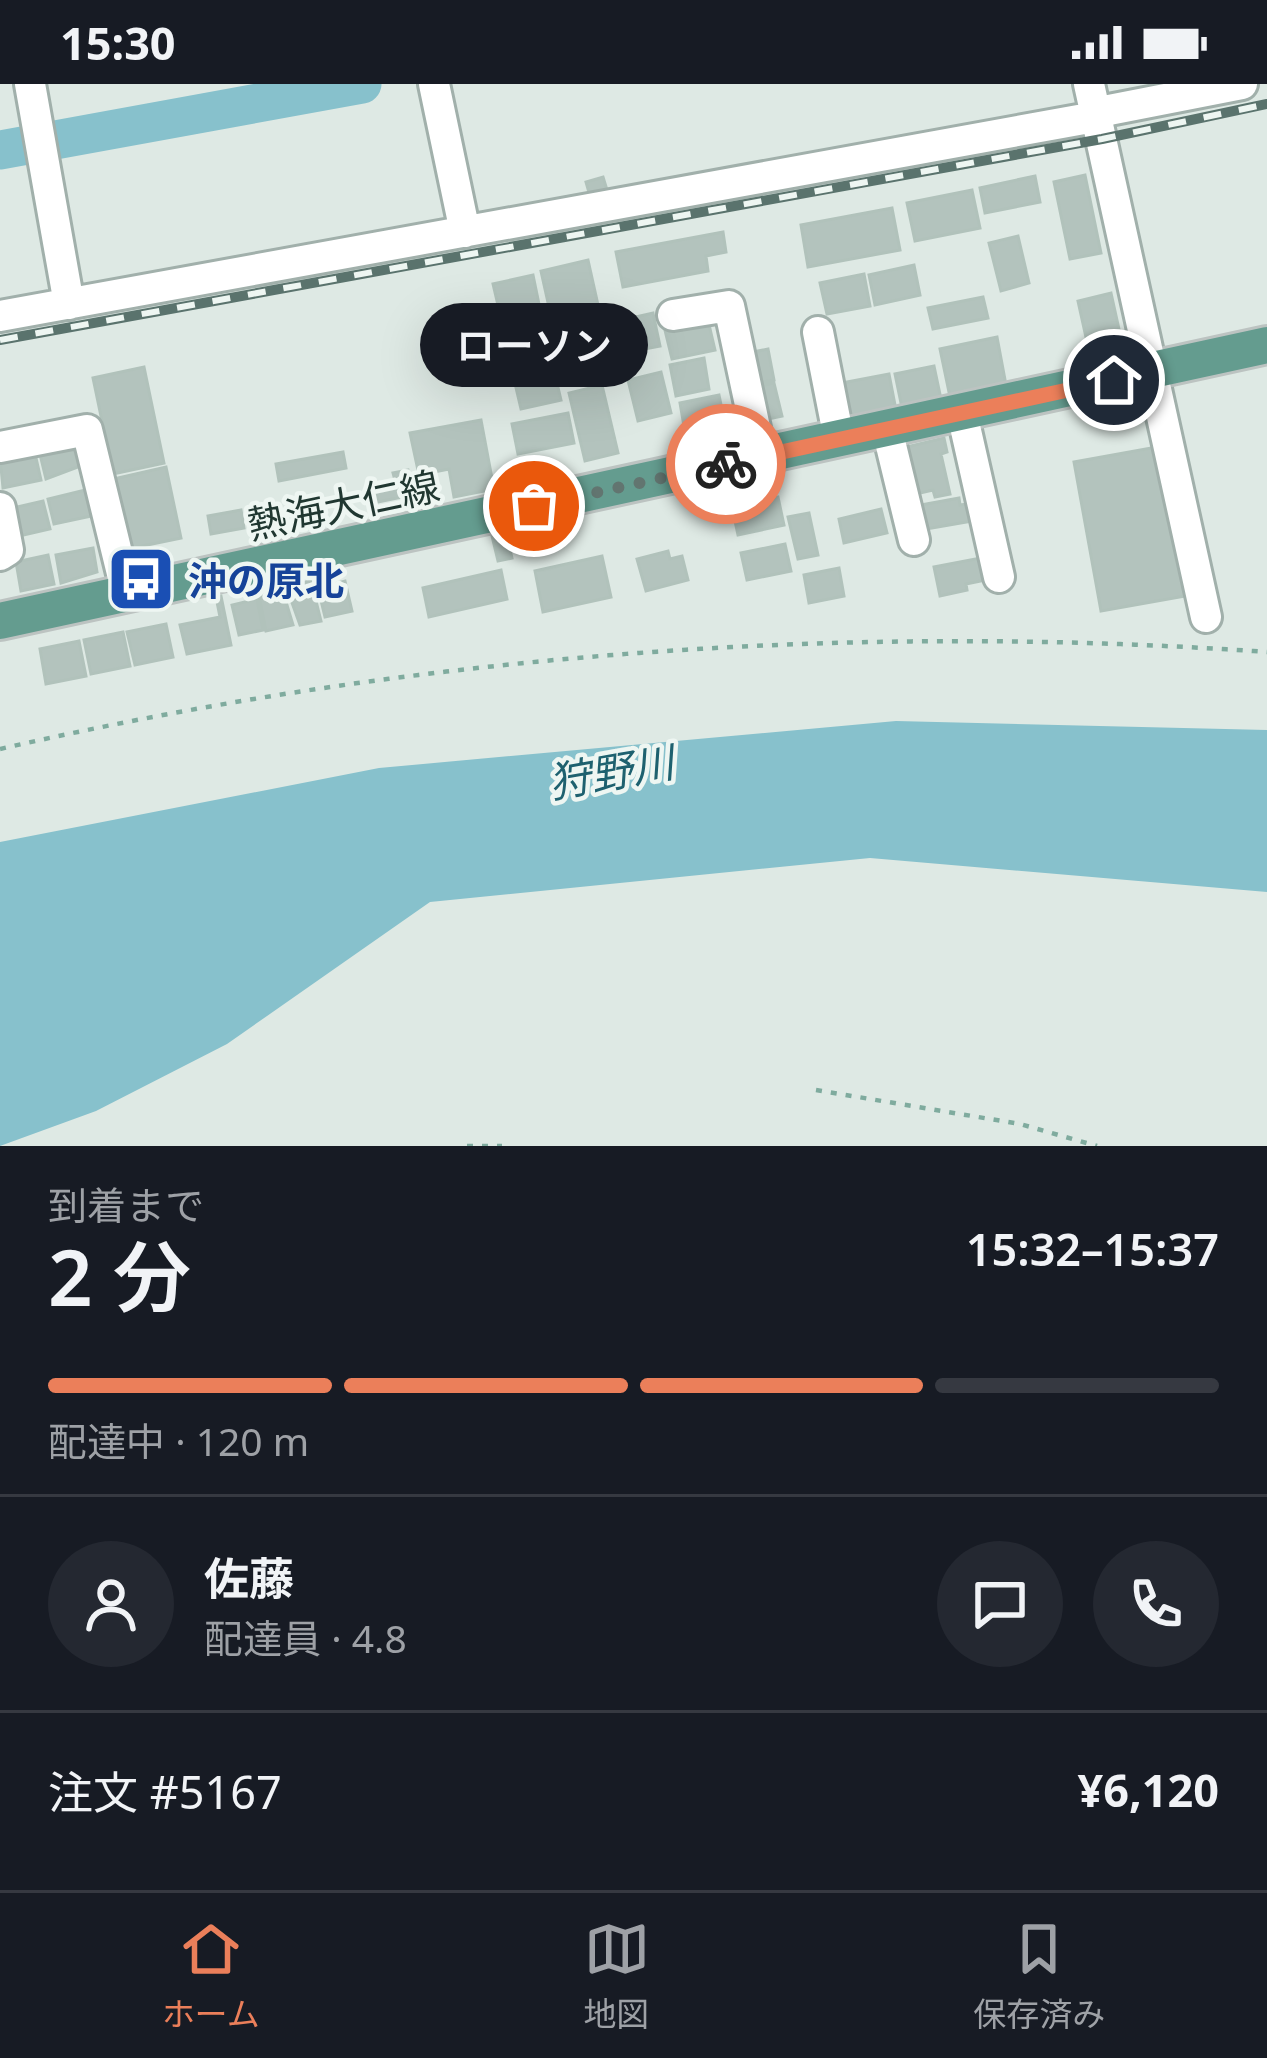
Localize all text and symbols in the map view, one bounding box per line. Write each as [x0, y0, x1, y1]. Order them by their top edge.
text: 15:30 [60, 12, 176, 73]
callout: ローソン [420, 302, 648, 386]
text: ローソン [456, 318, 612, 371]
pin [1063, 329, 1165, 431]
icon: home [1081, 347, 1147, 413]
courier [666, 404, 786, 524]
icon: bike [693, 431, 759, 497]
pin [483, 455, 585, 557]
street label: 熱海大仁線 [242, 458, 444, 550]
icon: bag [501, 473, 567, 539]
bus stop icon: 沖の原北 [106, 544, 176, 614]
place label: 沖の原北 [188, 553, 344, 606]
water label: 狩野川 [544, 731, 682, 810]
text: 到着まで [48, 1178, 204, 1231]
text: 15:32–15:37 [966, 1218, 1219, 1279]
text: 2 分 [48, 1223, 191, 1329]
text: 配達中 · 120 m [48, 1414, 309, 1467]
button: person [48, 1541, 174, 1667]
button: chat [937, 1541, 1063, 1667]
button: phone [1093, 1541, 1219, 1667]
text: 佐藤 [204, 1547, 294, 1608]
text: 配達員 · 4.8 [204, 1611, 407, 1664]
text: ¥6,120 [1077, 1759, 1219, 1820]
text: 注文 #5167 [48, 1761, 282, 1822]
tab: ホーム [162, 1916, 260, 2036]
tab: 地図 [584, 1916, 650, 2036]
tab: 保存済み [973, 1916, 1105, 2036]

